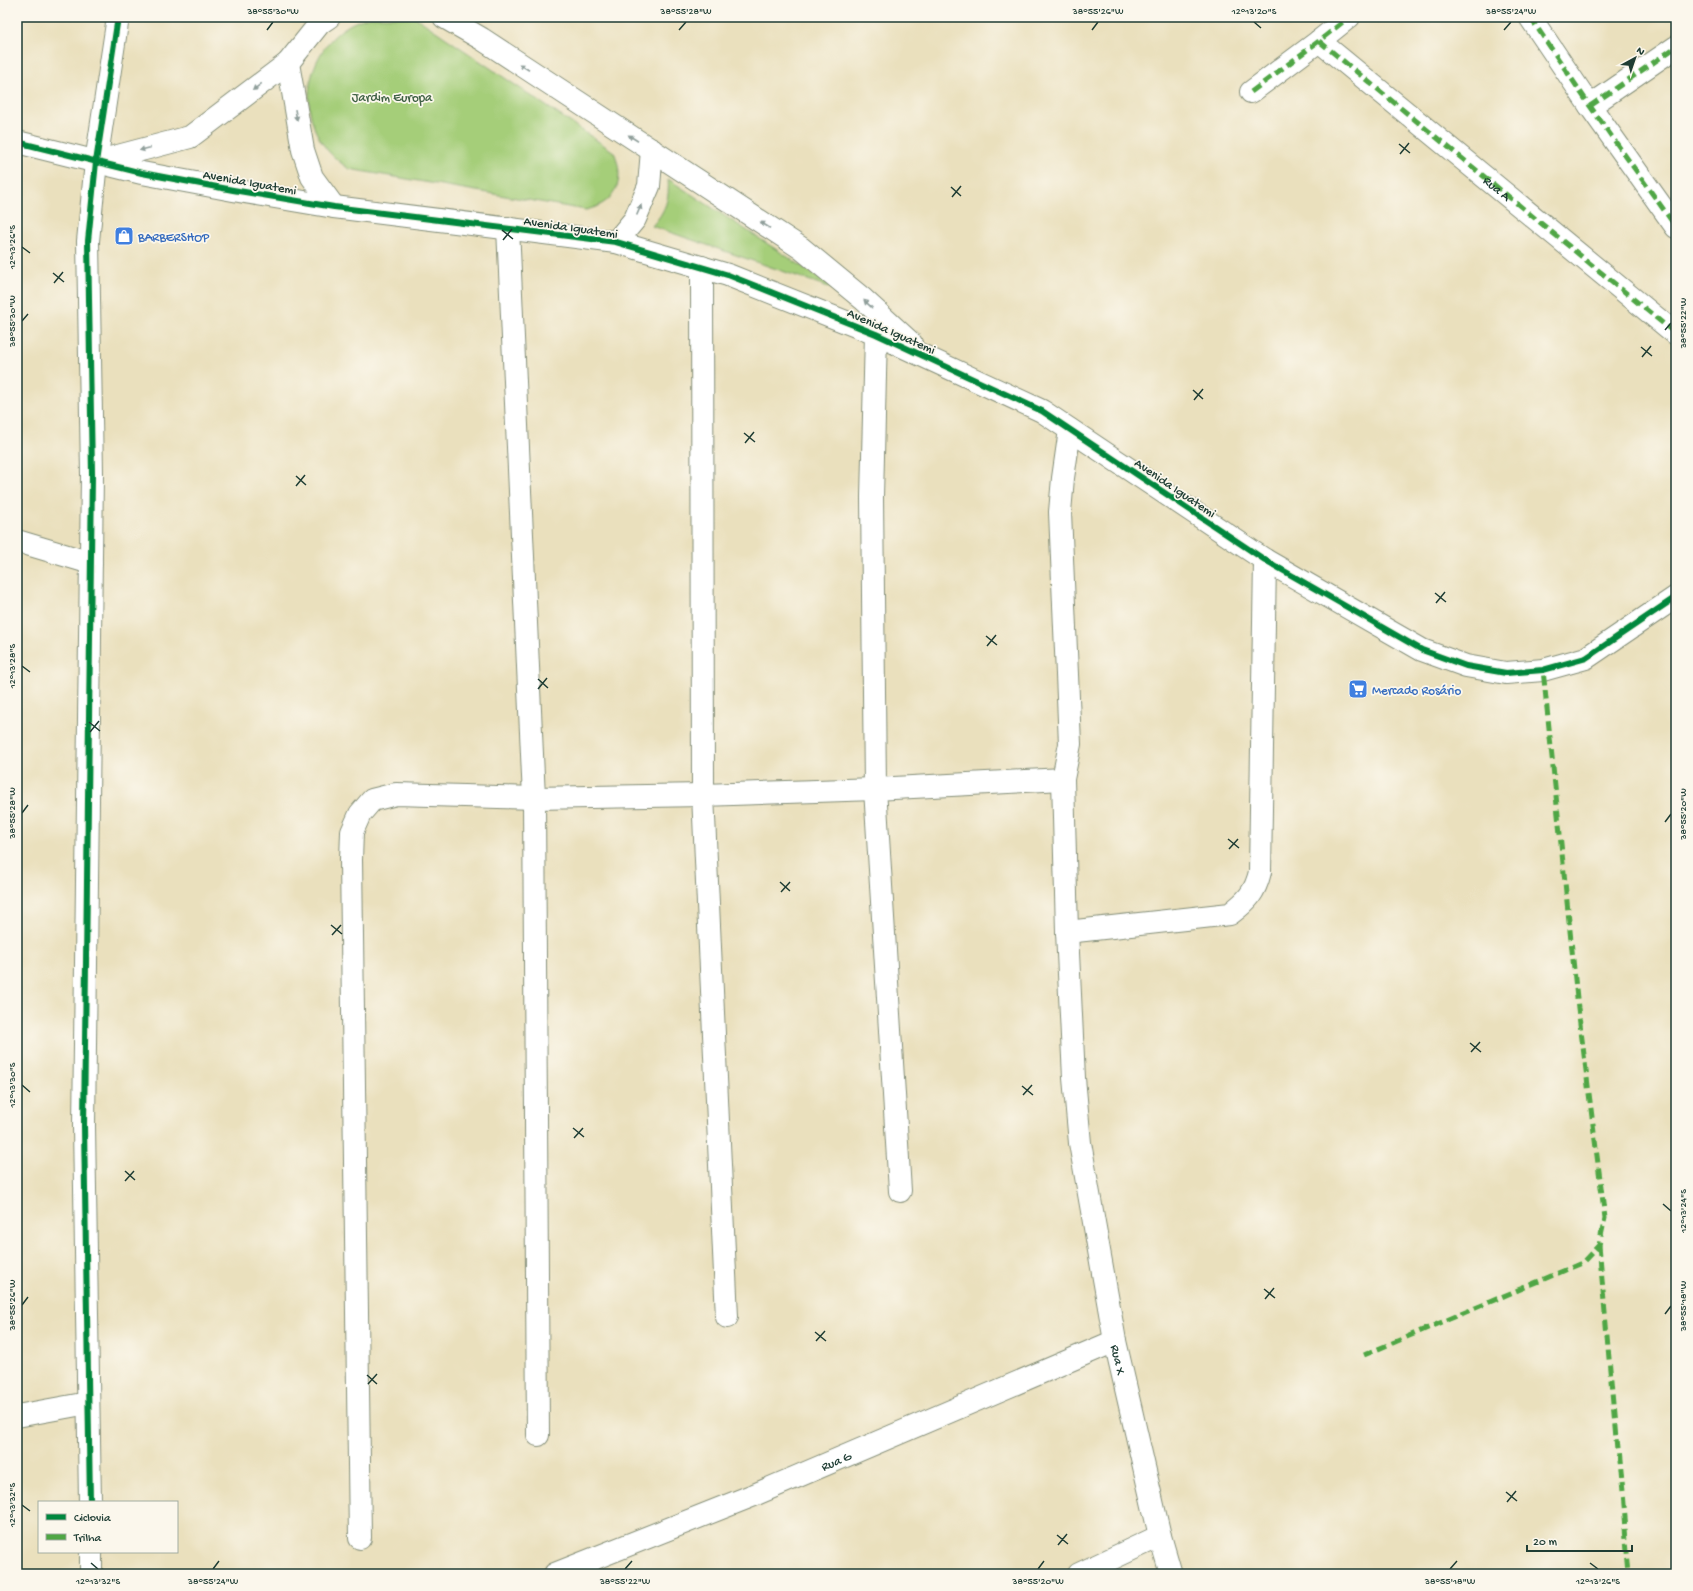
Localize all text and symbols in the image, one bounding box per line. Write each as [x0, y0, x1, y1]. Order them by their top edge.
text: 38°55'30"W [246, 6, 299, 18]
text: 38°55'28"W [659, 6, 712, 18]
text: 38°55'26"W [1072, 6, 1124, 18]
text: 12°13'20"S [1231, 6, 1277, 18]
text: 38°55'24"W [1485, 6, 1537, 18]
north arrow [1615, 38, 1655, 78]
text: N [1634, 45, 1647, 59]
one-way arrow [519, 63, 529, 71]
one-way arrow [252, 82, 262, 90]
park label: Jardim Europa [352, 91, 433, 106]
one-way arrow [294, 109, 300, 121]
one-way arrow [628, 134, 638, 142]
one-way arrow [139, 146, 151, 152]
street label: Avenida Iguatemi [202, 168, 298, 199]
street label: Rua A [1479, 174, 1514, 206]
one-way arrow [636, 205, 642, 216]
street label: Avenida Iguatemi [523, 214, 619, 243]
one-way arrow [759, 221, 771, 228]
text: 12°13'26"S [7, 225, 19, 270]
shop icon: BARBERSHOP [113, 225, 135, 247]
place label: BARBERSHOP [137, 231, 210, 246]
text: 38°55'30"W [7, 295, 19, 348]
text: 38°55'22"W [1678, 297, 1690, 349]
one-way arrow [863, 299, 874, 308]
street label: Avenida Iguatemi [845, 306, 938, 359]
street label: Avenida Iguatemi [1131, 456, 1218, 522]
text: 12°13'28"S [7, 643, 19, 689]
supermarket icon: Mercado Rosário [1347, 678, 1369, 700]
place label: Mercado Rosário [1372, 684, 1461, 699]
text: 38°55'28"W [7, 787, 19, 840]
text: 38°55'20"W [1678, 788, 1690, 841]
text: 12°13'30"S [7, 1062, 19, 1108]
text: 12°13'24"S [1678, 1189, 1690, 1234]
text: 38°55'26"W [7, 1279, 19, 1331]
text: 38°55'18"W [1678, 1280, 1690, 1332]
street label: Rua X [1106, 1344, 1128, 1377]
street label: Rua G [819, 1449, 855, 1475]
text: 12°13'32"S [7, 1483, 19, 1528]
legend [38, 1501, 178, 1553]
text: Ciclovia [74, 1512, 111, 1526]
scale bar [1527, 1527, 1632, 1553]
text: Trilha [73, 1532, 102, 1546]
text: 20 m [1533, 1536, 1558, 1550]
text: 12°13'32"S [75, 1576, 120, 1588]
text: 38°55'24"W [187, 1576, 239, 1588]
text: 38°55'22"W [599, 1576, 651, 1588]
text: 38°55'20"W [1011, 1576, 1064, 1588]
text: 38°55'18"W [1424, 1576, 1476, 1588]
text: 12°13'26"S [1575, 1576, 1620, 1588]

